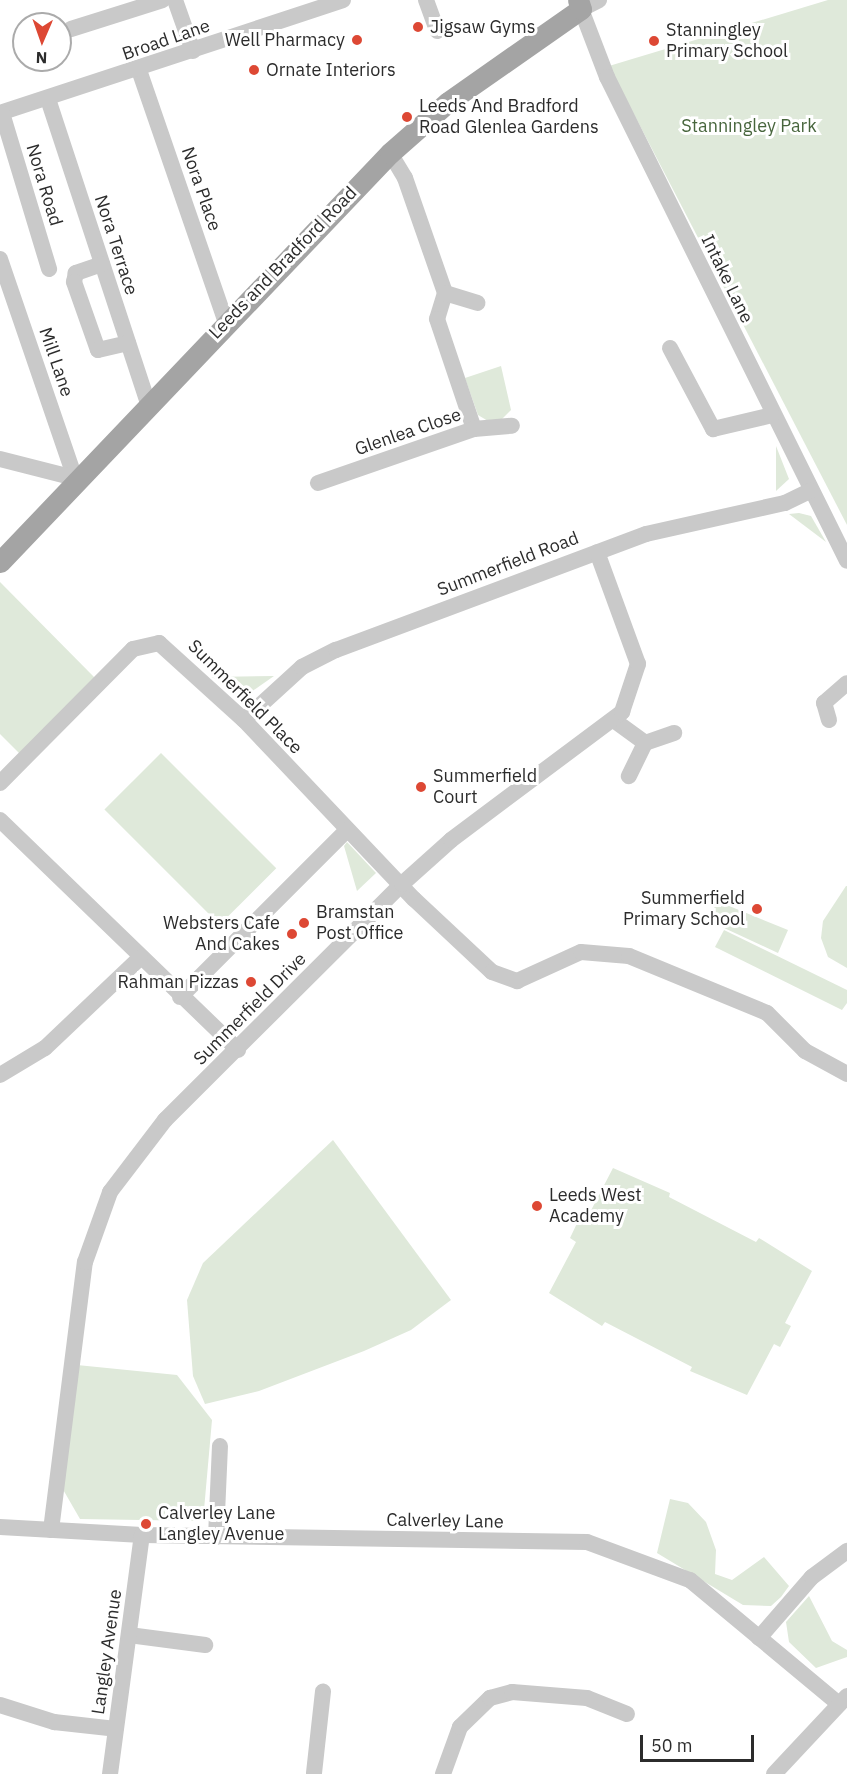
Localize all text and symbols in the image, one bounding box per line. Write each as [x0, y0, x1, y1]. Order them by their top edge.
north arrow [12, 12, 72, 72]
street label: Broad Lane [119, 15, 213, 65]
place label: Jigsaw Gyms [430, 16, 536, 38]
marker: Jigsaw Gyms [411, 20, 425, 34]
place label: Stanningley Primary School [666, 20, 788, 63]
place label: Well Pharmacy [225, 29, 345, 51]
marker: Well Pharmacy [350, 33, 364, 47]
marker: Stanningley Primary School [647, 34, 661, 48]
text: N [35, 48, 48, 68]
place label: Ornate Interiors [266, 59, 396, 81]
marker: Ornate Interiors [247, 63, 261, 77]
place label: Leeds And Bradford Road Glenlea Gardens [419, 96, 599, 138]
marker: Leeds And Bradford Road Glenlea Gardens [400, 110, 414, 124]
park label: Stanningley Park [681, 115, 817, 137]
street label: Nora Road [21, 141, 67, 229]
street label: Nora Place [177, 144, 225, 234]
street label: Leeds and Bradford Road [205, 182, 361, 344]
street label: Nora Terrace [90, 192, 142, 298]
street label: Intake Lane [696, 231, 758, 327]
street label: Mill Lane [34, 325, 78, 399]
street label: Glenlea Close [352, 404, 464, 460]
street label: Summerfield Road [434, 527, 582, 601]
street label: Summerfield Place [183, 635, 307, 759]
place label: Summerfield Court [433, 766, 537, 808]
marker: Summerfield Court [414, 780, 428, 794]
place label: Summerfield Primary School [623, 888, 745, 930]
place label: Bramstan Post Office [316, 902, 403, 944]
marker: Summerfield Primary School [750, 902, 764, 916]
place label: Websters Cafe And Cakes [163, 913, 280, 956]
marker: Bramstan Post Office [297, 916, 311, 930]
marker: Websters Cafe And Cakes [285, 927, 299, 941]
street label: Summerfield Drive [189, 948, 311, 1070]
place label: Rahman Pizzas [118, 971, 239, 993]
marker: Rahman Pizzas [244, 975, 258, 989]
place label: Leeds West Academy [549, 1185, 642, 1228]
marker: Leeds West Academy [530, 1199, 544, 1213]
place label: Calverley Lane Langley Avenue [158, 1503, 284, 1546]
street label: Calverley Lane [386, 1509, 504, 1533]
marker: Calverley Lane Langley Avenue [139, 1517, 153, 1531]
street label: Langley Avenue [88, 1588, 126, 1716]
scale bar [643, 1723, 757, 1761]
text: 50 m [651, 1734, 693, 1757]

